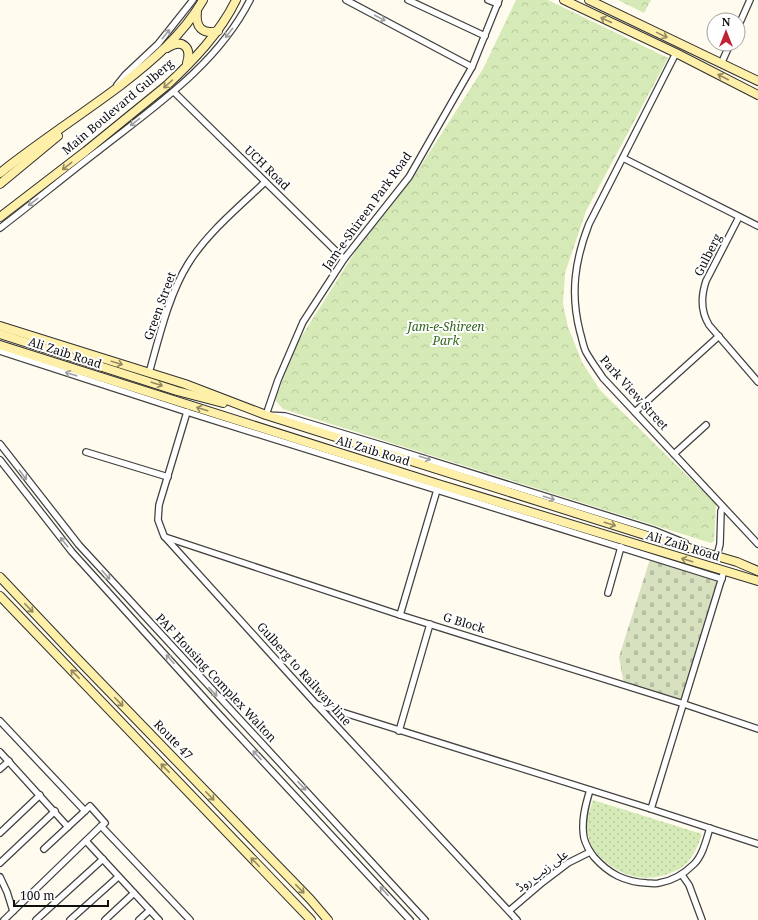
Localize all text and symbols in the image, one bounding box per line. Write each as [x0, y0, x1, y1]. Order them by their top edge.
north arrow [706, 12, 746, 52]
text: N [722, 14, 731, 29]
one-way arrow [374, 15, 386, 23]
one-way arrow [601, 16, 613, 23]
one-way arrow [225, 27, 233, 38]
one-way arrow [161, 28, 170, 39]
one-way arrow [656, 32, 668, 39]
street label: Main Boulevard Gulberg [58, 54, 178, 158]
one-way arrow [717, 73, 729, 81]
one-way arrow [162, 79, 173, 88]
one-way arrow [130, 118, 141, 126]
street label: UCH Road [241, 142, 294, 194]
street label: Jam-e-Shireen Park Road [317, 148, 416, 274]
one-way arrow [61, 161, 72, 170]
one-way arrow [27, 198, 38, 207]
street label: Gulberg [690, 230, 726, 279]
street label: Green Street [139, 269, 180, 342]
park label: Jam-e-Shireen Park [405, 318, 485, 349]
street label: Ali Zaib Road [26, 333, 105, 373]
street label: Park View Street [596, 352, 673, 434]
one-way arrow [111, 360, 124, 367]
one-way arrow [64, 370, 77, 377]
one-way arrow [151, 381, 163, 389]
one-way arrow [196, 405, 208, 413]
street label: Ali Zaib Road [334, 431, 413, 470]
one-way arrow [419, 455, 431, 463]
one-way arrow [19, 469, 28, 480]
one-way arrow [542, 495, 555, 502]
one-way arrow [604, 521, 617, 528]
street label: Ali Zaib Road [644, 526, 723, 565]
one-way arrow [60, 536, 69, 547]
one-way arrow [681, 556, 694, 563]
one-way arrow [101, 570, 111, 580]
one-way arrow [24, 603, 33, 613]
street label: G Block [441, 608, 488, 637]
street label: PAF Housing Complex Walton [152, 610, 281, 746]
street label: Gulberg to Railway line [253, 618, 355, 729]
one-way arrow [165, 654, 174, 664]
one-way arrow [70, 669, 80, 679]
one-way arrow [208, 686, 217, 697]
one-way arrow [115, 697, 124, 707]
street label: Route 47 [150, 716, 197, 764]
one-way arrow [253, 750, 262, 760]
one-way arrow [160, 763, 170, 773]
one-way arrow [297, 781, 306, 791]
one-way arrow [205, 790, 214, 800]
street label: علی زیب روڈ [512, 845, 571, 896]
one-way arrow [250, 857, 260, 867]
scale bar [14, 882, 108, 908]
one-way arrow [295, 884, 305, 894]
text: 100 m [20, 887, 55, 904]
one-way arrow [380, 887, 389, 897]

